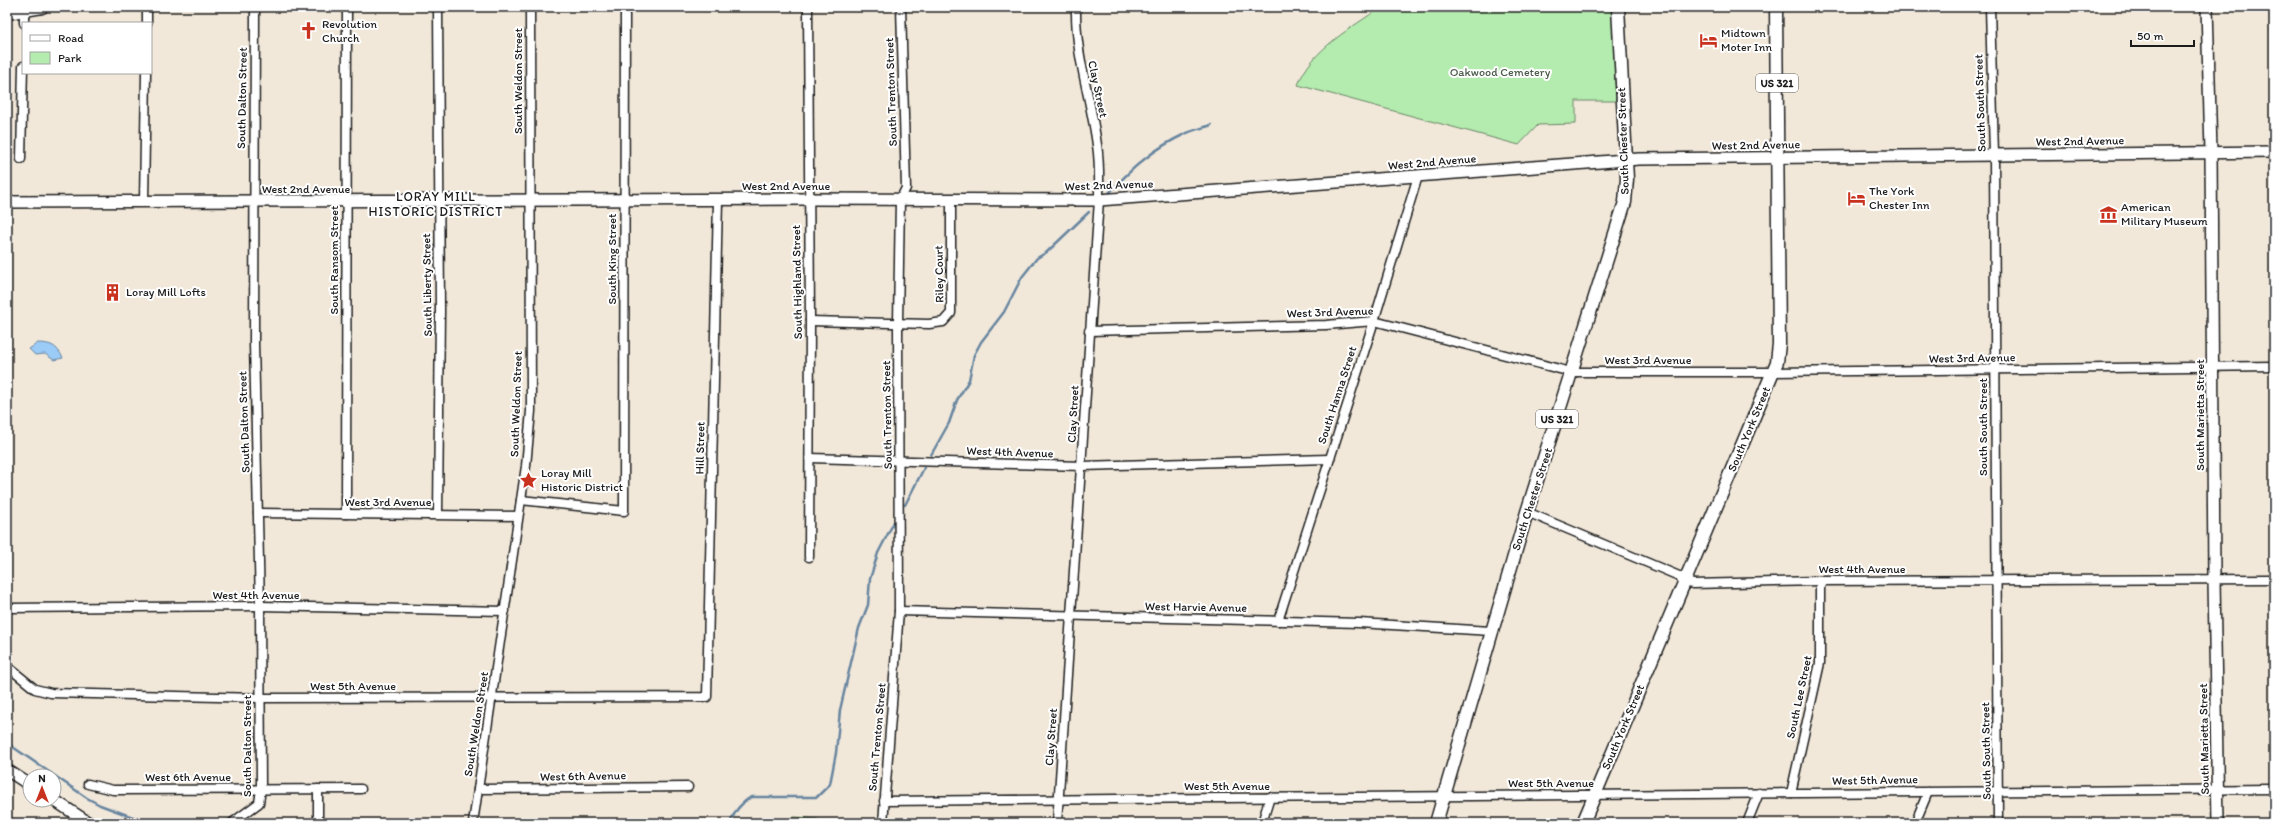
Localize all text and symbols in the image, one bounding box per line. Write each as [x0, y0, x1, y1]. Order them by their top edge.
place label: Revolution Church [322, 17, 377, 45]
church icon: Revolution Church [299, 21, 319, 41]
legend [22, 22, 152, 74]
scale bar [2131, 22, 2194, 48]
place label: Midtown Moter Inn [1721, 26, 1772, 54]
street label: South Weldon Street [511, 27, 525, 134]
text: 50 m [2137, 29, 2163, 43]
hotel icon: Midtown Moter Inn [1698, 30, 1718, 50]
text: Road [58, 31, 84, 45]
street label: South Trenton Street [882, 37, 900, 147]
street label: South Dalton Street [234, 46, 250, 149]
text: Park [58, 51, 82, 65]
street label: South South Street [1971, 53, 1989, 152]
street label: Clay Street [1085, 59, 1111, 119]
park label: Oakwood Cemetery [1450, 65, 1551, 79]
road number: US 321 [1756, 74, 1798, 92]
street label: South Chester Street [1614, 87, 1632, 195]
street label: West 2nd Avenue [2036, 133, 2125, 149]
street label: West 2nd Avenue [1712, 137, 1801, 153]
street label: West 2nd Avenue [1387, 151, 1477, 173]
street label: West 2nd Avenue [1064, 176, 1154, 194]
street label: West 2nd Avenue [742, 179, 831, 193]
street label: West 2nd Avenue [262, 182, 351, 196]
place label: The York Chester Inn [1869, 184, 1930, 212]
hotel icon: The York Chester Inn [1846, 188, 1866, 208]
district label: LORAY MILL HISTORIC DISTRICT [368, 189, 504, 219]
place label: American Military Museum [2121, 200, 2208, 228]
museum icon: American Military Museum [2098, 204, 2118, 224]
street label: South Ransom Street [327, 205, 341, 315]
street label: South King Street [605, 213, 619, 304]
street label: South Highland Street [789, 224, 805, 339]
street label: South Liberty Street [419, 233, 435, 337]
street label: Riley Court [931, 245, 947, 303]
building icon: Loray Mill Lofts [103, 282, 123, 302]
place label: Loray Mill Lofts [126, 285, 206, 299]
street label: West 3rd Avenue [1286, 303, 1374, 321]
street label: South Hanna Street [1315, 344, 1360, 446]
street label: South Weldon Street [507, 350, 525, 457]
street label: West 3rd Avenue [1928, 350, 2016, 366]
street label: West 3rd Avenue [1605, 353, 1692, 367]
street label: South Marietta Street [2193, 359, 2207, 471]
street label: South Trenton Street [879, 360, 895, 469]
street label: South Dalton Street [235, 370, 253, 473]
street label: South South Street [1976, 378, 1990, 476]
street label: Clay Street [1065, 384, 1082, 443]
street label: South York Street [1725, 384, 1773, 474]
road number: US 321 [1536, 410, 1578, 428]
street label: Hill Street [693, 421, 707, 475]
street label: West 4th Avenue [966, 443, 1054, 461]
street label: South Chester Street [1509, 445, 1555, 552]
place label: Loray Mill Historic District [541, 466, 624, 494]
place icon: Loray Mill Historic District [518, 470, 538, 490]
street label: West 3rd Avenue [345, 495, 432, 509]
street label: West 4th Avenue [1818, 562, 1906, 576]
street label: West 4th Avenue [212, 588, 300, 602]
street label: West Harvie Avenue [1145, 599, 1248, 615]
street label: South Lee Street [1783, 654, 1815, 740]
street label: South Weldon Street [461, 670, 491, 777]
street label: West 5th Avenue [310, 679, 396, 693]
street label: South Trenton Street [865, 682, 889, 792]
street label: South York Street [1599, 682, 1647, 772]
street label: South Marietta Street [2196, 683, 2212, 795]
street label: South Dalton Street [240, 695, 254, 797]
street label: South South Street [1978, 701, 1994, 800]
street label: Clay Street [1042, 707, 1060, 766]
north arrow [22, 768, 62, 808]
street label: West 6th Avenue [540, 768, 626, 784]
street label: West 6th Avenue [145, 770, 231, 784]
text: N [38, 772, 46, 785]
street label: West 5th Avenue [1832, 772, 1918, 788]
street label: West 5th Avenue [1508, 776, 1594, 790]
street label: West 5th Avenue [1184, 779, 1270, 793]

